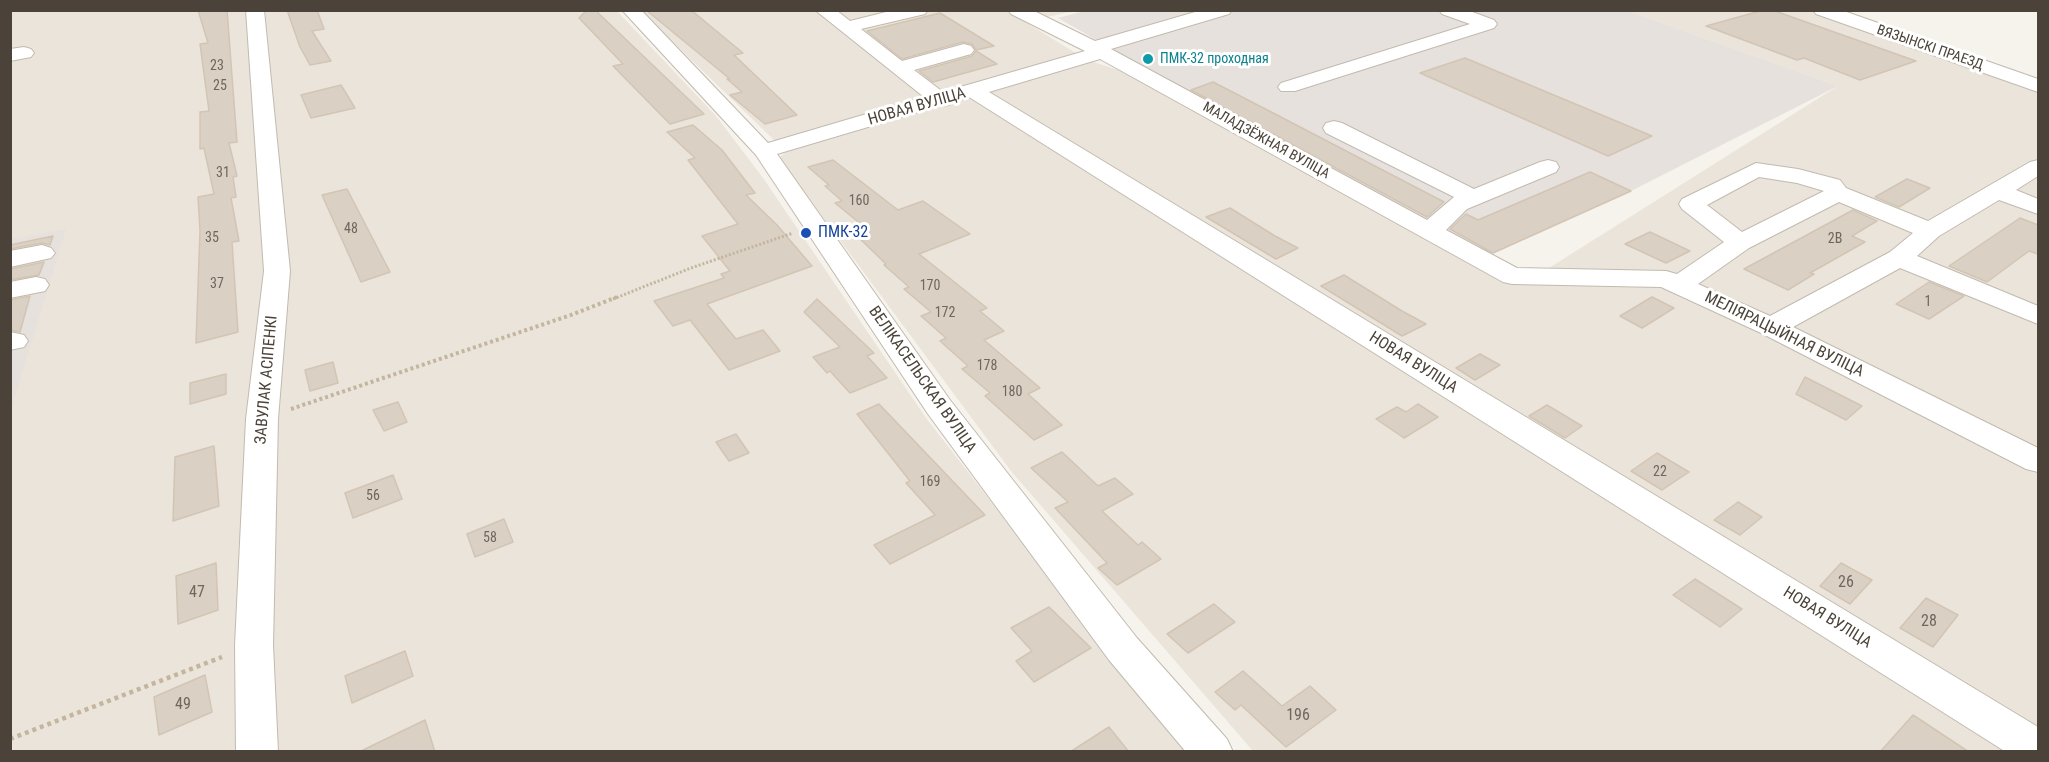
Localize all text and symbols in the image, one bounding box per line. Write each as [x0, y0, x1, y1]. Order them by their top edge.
street label: ВЯЗЫНСКІ ПРАЕЗД [1875, 22, 1985, 74]
place label: ПМК-32 проходная [1160, 51, 1269, 67]
marker: ПМК-32 проходная [1141, 52, 1155, 66]
house number: 23 [210, 58, 224, 74]
house number: 25 [213, 78, 227, 94]
street label: НОВАЯ ВУЛІЦА [866, 84, 968, 130]
street label: МАЛАДЗЁЖНАЯ ВУЛІЦА [1200, 99, 1332, 183]
house number: 31 [216, 165, 230, 181]
house number: 160 [849, 193, 869, 209]
house number: 48 [344, 221, 358, 237]
place label: ПМК-32 [818, 223, 868, 243]
marker: ПМК-32 [799, 226, 813, 240]
house number: 35 [205, 230, 219, 246]
house number: 2В [1828, 231, 1842, 247]
house number: 37 [210, 276, 224, 292]
house number: 170 [920, 278, 940, 294]
street label: МЕЛІЯРАЦЫЙНАЯ ВУЛІЦА [1701, 288, 1867, 382]
house number: 1 [1925, 294, 1931, 310]
street label: ВЕЛІКАСЕЛЬСКАЯ ВУЛІЦА [864, 303, 980, 457]
house number: 172 [935, 305, 955, 321]
street label: ЗАВУЛАК АСІПЕНКІ [252, 315, 282, 445]
street label: НОВАЯ ВУЛІЦА [1365, 328, 1461, 398]
house number: 178 [977, 358, 997, 374]
house number: 180 [1002, 384, 1022, 400]
house number: 22 [1653, 464, 1667, 480]
house number: 169 [920, 474, 940, 490]
house number: 56 [366, 488, 380, 504]
house number: 58 [483, 530, 497, 546]
house number: 26 [1838, 573, 1854, 593]
house number: 47 [189, 583, 205, 603]
street label: НОВАЯ ВУЛІЦА [1779, 583, 1875, 653]
house number: 28 [1921, 612, 1937, 632]
house number: 49 [175, 695, 191, 715]
house number: 196 [1286, 706, 1310, 726]

